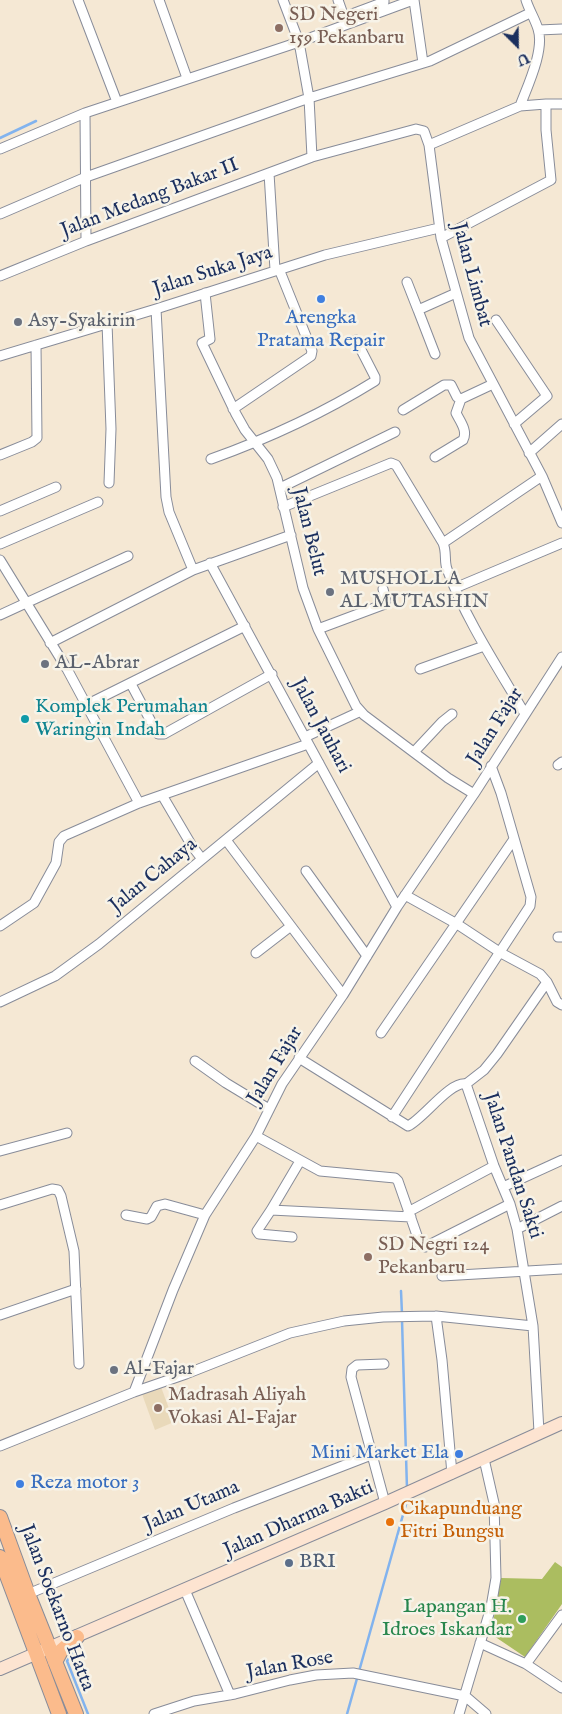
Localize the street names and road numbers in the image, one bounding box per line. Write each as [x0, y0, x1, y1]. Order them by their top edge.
street label: Jalan Medang Bakar II [58, 154, 242, 244]
street label: Jalan Limbat [446, 220, 496, 330]
street label: Jalan Suka Jaya [150, 241, 276, 303]
street label: Jalan Belut [285, 485, 331, 579]
street label: Jalan Jauhari [285, 674, 355, 778]
street label: Jalan Fajar [463, 684, 529, 770]
street label: Jalan Cahaya [105, 833, 203, 919]
street label: Jalan Fajar [243, 1022, 309, 1110]
street label: Jalan Pandan Sakti [477, 1090, 547, 1242]
street label: Jalan Utama [141, 1476, 243, 1538]
street label: Jalan Dharma Bakti [220, 1476, 378, 1564]
street label: Jalan Soekarno Hatta [13, 1521, 99, 1695]
street label: Jalan Rose [245, 1647, 335, 1685]

